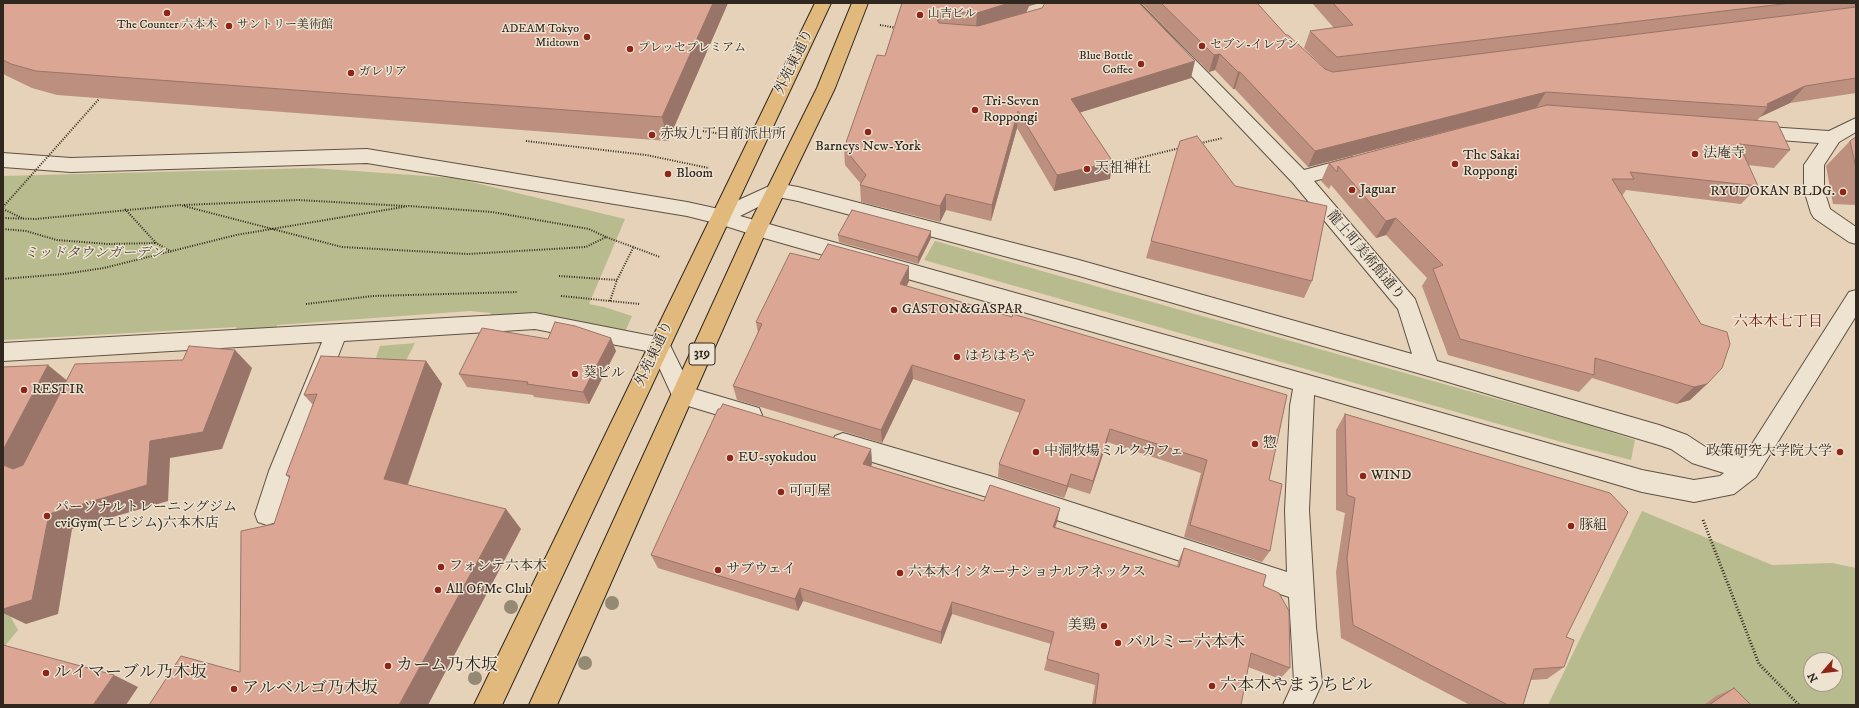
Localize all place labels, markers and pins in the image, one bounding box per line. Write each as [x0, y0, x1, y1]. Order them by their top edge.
marker: The Counter 六本木 [162, 8, 172, 18]
place label: 山吉ビル [928, 8, 976, 22]
marker: 山吉ビル [915, 10, 925, 20]
place label: The Counter 六本木 [117, 19, 217, 33]
place label: サントリー美術館 [237, 19, 333, 33]
marker: サントリー美術館 [224, 21, 234, 31]
place label: ADEAM Tokyo Midtown [502, 23, 579, 51]
marker: ADEAM Tokyo Midtown [582, 32, 592, 42]
place label: セブン-イレブン [1210, 39, 1299, 53]
marker: セブン-イレブン [1197, 41, 1207, 51]
place label: プレッセプレミアム [638, 42, 746, 56]
marker: プレッセプレミアム [625, 44, 635, 54]
place label: Blue Bottle Coffee [1079, 50, 1133, 78]
marker: Blue Bottle Coffee [1136, 59, 1146, 69]
place label: ガレリア [359, 66, 407, 80]
marker: ガレリア [346, 68, 356, 78]
place label: Tri-Seven Roppongi [983, 94, 1039, 126]
marker: Tri-Seven Roppongi [970, 105, 980, 115]
place label: 赤坂九丁目前派出所 [660, 127, 786, 143]
marker: Barneys New-York [863, 127, 873, 137]
marker: 赤坂九丁目前派出所 [647, 130, 657, 140]
place label: Barneys New-York [815, 139, 921, 155]
place label: 法庵寺 [1703, 146, 1745, 162]
place label: The Sakai Roppongi [1463, 148, 1519, 180]
marker: 法庵寺 [1690, 149, 1700, 159]
marker: The Sakai Roppongi [1450, 159, 1460, 169]
place label: 天祖神社 [1095, 161, 1151, 177]
marker: 天祖神社 [1082, 164, 1092, 174]
place label: Bloom [676, 166, 713, 182]
marker: Bloom [663, 169, 673, 179]
place label: Jaguar [1360, 182, 1396, 198]
place label: RYUDOKAN BLDG. [1710, 184, 1835, 200]
marker: Jaguar [1347, 185, 1357, 195]
marker: RYUDOKAN BLDG. [1838, 187, 1848, 197]
place label: GASTON&GASPAR [902, 302, 1023, 318]
marker: GASTON&GASPAR [889, 305, 899, 315]
place label: はちはちや [965, 349, 1035, 365]
marker: はちはちや [952, 352, 962, 362]
place label: 葵ビル [583, 366, 625, 382]
marker: 葵ビル [570, 369, 580, 379]
place label: RESTIR [32, 382, 84, 398]
marker: RESTIR [19, 385, 29, 395]
place label: 惣 [1263, 436, 1277, 452]
marker: 惣 [1250, 439, 1260, 449]
place label: 中洞牧場ミルクカフェ [1044, 444, 1184, 460]
place label: 政策研究大学院大学 [1706, 444, 1832, 460]
marker: 中洞牧場ミルクカフェ [1031, 447, 1041, 457]
marker: 政策研究大学院大学 [1835, 447, 1845, 457]
place label: EU-syokudou [738, 450, 817, 466]
marker: EU-syokudou [725, 453, 735, 463]
place label: WIND [1371, 468, 1412, 484]
marker: WIND [1358, 471, 1368, 481]
place label: 可可屋 [789, 484, 831, 500]
marker: 可可屋 [776, 487, 786, 497]
place label: パーソナルトレーニングジム eviGym(エビジム)六本木店 [55, 500, 237, 532]
marker: パーソナルトレーニングジム eviGym(エビジム)六本木店 [42, 511, 52, 521]
place label: 豚組 [1579, 518, 1607, 534]
marker: 豚組 [1566, 521, 1576, 531]
place label: フォンテ六本木 [449, 559, 547, 575]
marker: フォンテ六本木 [436, 562, 446, 572]
place label: サブウェイ [726, 562, 796, 578]
marker: サブウェイ [713, 565, 723, 575]
place label: 六本木インターナショナルアネックス [908, 565, 1146, 581]
marker: 六本木インターナショナルアネックス [895, 568, 905, 578]
place label: All Of Me Club [446, 582, 532, 598]
marker: All Of Me Club [433, 585, 443, 595]
place label: 美鶏 [1068, 618, 1096, 634]
marker: 美鶏 [1099, 621, 1109, 631]
place label: バルミー六本木 [1126, 633, 1245, 653]
marker: バルミー六本木 [1113, 638, 1123, 648]
place label: カーム乃木坂 [396, 656, 498, 676]
marker: カーム乃木坂 [383, 661, 393, 671]
place label: ルイマーブル乃木坂 [54, 663, 207, 683]
marker: ルイマーブル乃木坂 [41, 668, 51, 678]
place label: 六本木やまうちビル [1220, 676, 1373, 696]
place label: アルベルゴ乃木坂 [242, 679, 378, 699]
marker: 六本木やまうちビル [1207, 681, 1217, 691]
marker: アルベルゴ乃木坂 [229, 684, 239, 694]

